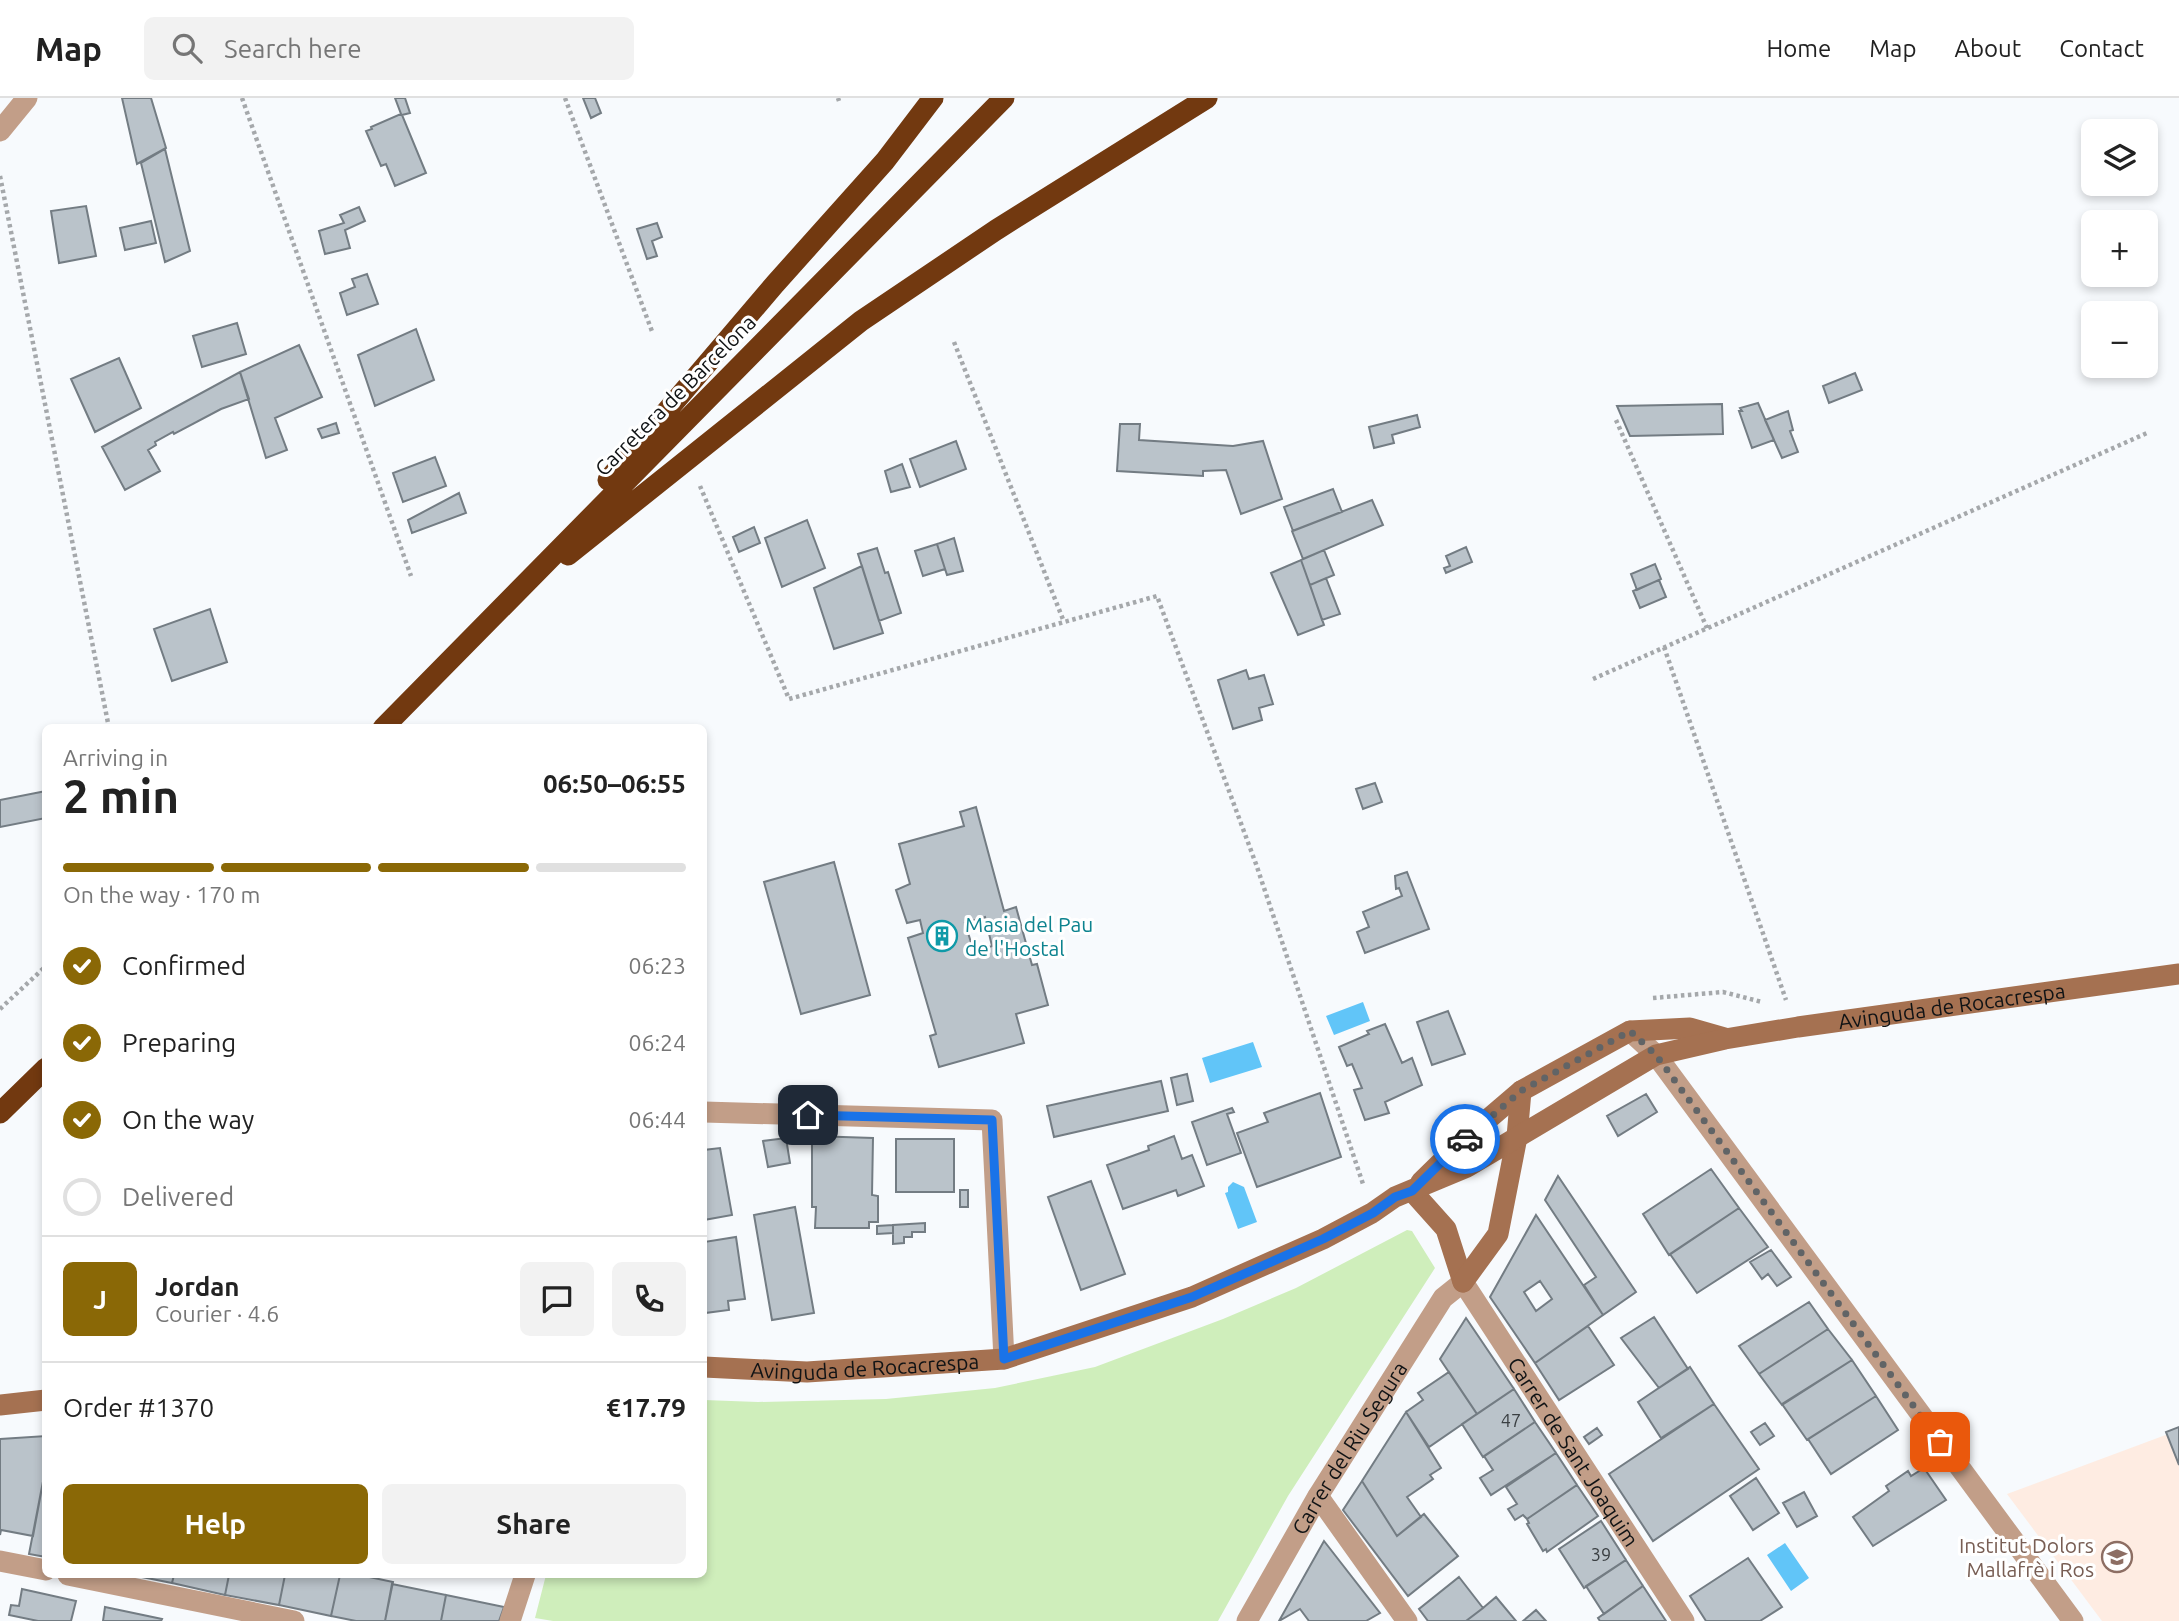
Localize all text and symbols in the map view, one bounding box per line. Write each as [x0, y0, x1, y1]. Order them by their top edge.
search box [144, 17, 634, 80]
icon: search [168, 29, 206, 67]
text: Map [35, 30, 102, 67]
text: Search here [224, 34, 362, 63]
text: Home [1766, 35, 1831, 62]
text: Map [1869, 35, 1916, 62]
text: About [1954, 35, 2021, 62]
text: Contact [2059, 35, 2144, 62]
map controls [2081, 119, 2158, 378]
button: layers [2081, 119, 2158, 196]
button: + [2081, 210, 2158, 287]
button: − [2081, 301, 2158, 378]
street label: Carretera de Barcelona [590, 310, 760, 480]
text: Arriving in [63, 745, 168, 770]
text: 06:50–06:55 [543, 769, 686, 798]
text: 2 min [63, 770, 179, 822]
text: On the way · 170 m [63, 882, 260, 907]
place label: Masia del Pau de l'Hostal [965, 912, 1093, 960]
building icon: Masia del Pau de l'Hostal [925, 919, 959, 953]
icon: check [63, 947, 101, 985]
text: Confirmed [122, 951, 246, 980]
text: 06:23 [628, 953, 686, 978]
street label: Avinguda de Rocacrespa [1837, 978, 2067, 1033]
icon: check [63, 1024, 101, 1062]
text: Preparing [122, 1028, 236, 1057]
text: 06:24 [628, 1030, 686, 1055]
pin [778, 1085, 838, 1145]
icon: home [789, 1096, 827, 1134]
icon: check [63, 1101, 101, 1139]
courier [1430, 1104, 1500, 1174]
text: On the way [122, 1105, 254, 1134]
text: 06:44 [628, 1107, 686, 1132]
icon: car [1446, 1120, 1484, 1158]
text: Delivered [122, 1182, 234, 1211]
button: chat [520, 1262, 594, 1336]
button: phone [612, 1262, 686, 1336]
text: Jordan [155, 1272, 240, 1301]
text: J [93, 1285, 107, 1314]
text: Courier · 4.6 [155, 1301, 279, 1326]
street label: Avinguda de Rocacrespa [750, 1349, 980, 1384]
street label: Carrer de Sant Joaquim [1503, 1353, 1644, 1551]
street label: Carrer del Riu Segura [1287, 1357, 1412, 1539]
text: Order #1370 [63, 1393, 214, 1422]
text: €17.79 [606, 1393, 686, 1422]
house number: 47 [1501, 1410, 1521, 1430]
pin [1910, 1412, 1970, 1472]
icon: bag [1921, 1423, 1959, 1461]
button: Help [63, 1484, 368, 1564]
button: Share [382, 1484, 686, 1564]
place label: Institut Dolors Mallafrè i Ros [1959, 1533, 2094, 1581]
school or university icon: Institut Dolors Mallafrè i Ros [2100, 1540, 2134, 1574]
house number: 39 [1591, 1544, 1611, 1564]

